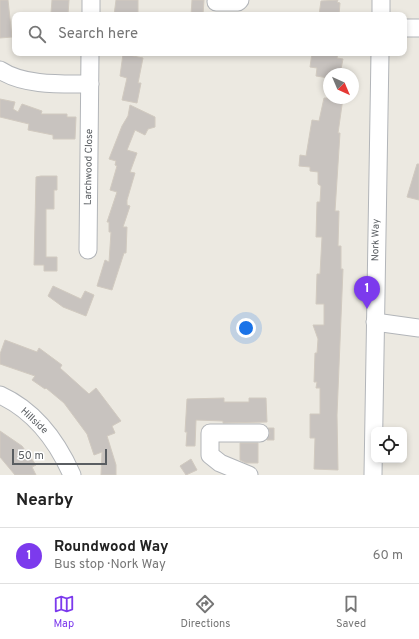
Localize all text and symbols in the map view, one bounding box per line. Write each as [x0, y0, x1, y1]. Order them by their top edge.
search box [12, 12, 407, 56]
icon: search [26, 23, 48, 45]
text: Search here [58, 25, 138, 44]
north arrow [323, 68, 359, 104]
street label: Larchwood Close [82, 129, 96, 205]
street label: Nork Way [369, 219, 383, 261]
pin: 1 [354, 276, 380, 309]
your location [236, 318, 256, 338]
street label: Hillside [17, 405, 51, 437]
map controls [371, 427, 407, 463]
button: locate [371, 427, 407, 463]
scale bar [12, 447, 107, 466]
text: 50 m [18, 449, 44, 463]
text: Nearby [16, 490, 73, 512]
text: Roundwood Way [54, 538, 168, 557]
text: 1 [26, 548, 32, 564]
text: 60 m [373, 548, 403, 564]
text: Bus stop · Nork Way [54, 557, 166, 573]
tab: Map [53, 593, 75, 631]
tab: Directions [180, 593, 230, 631]
tab: Saved [336, 593, 366, 631]

